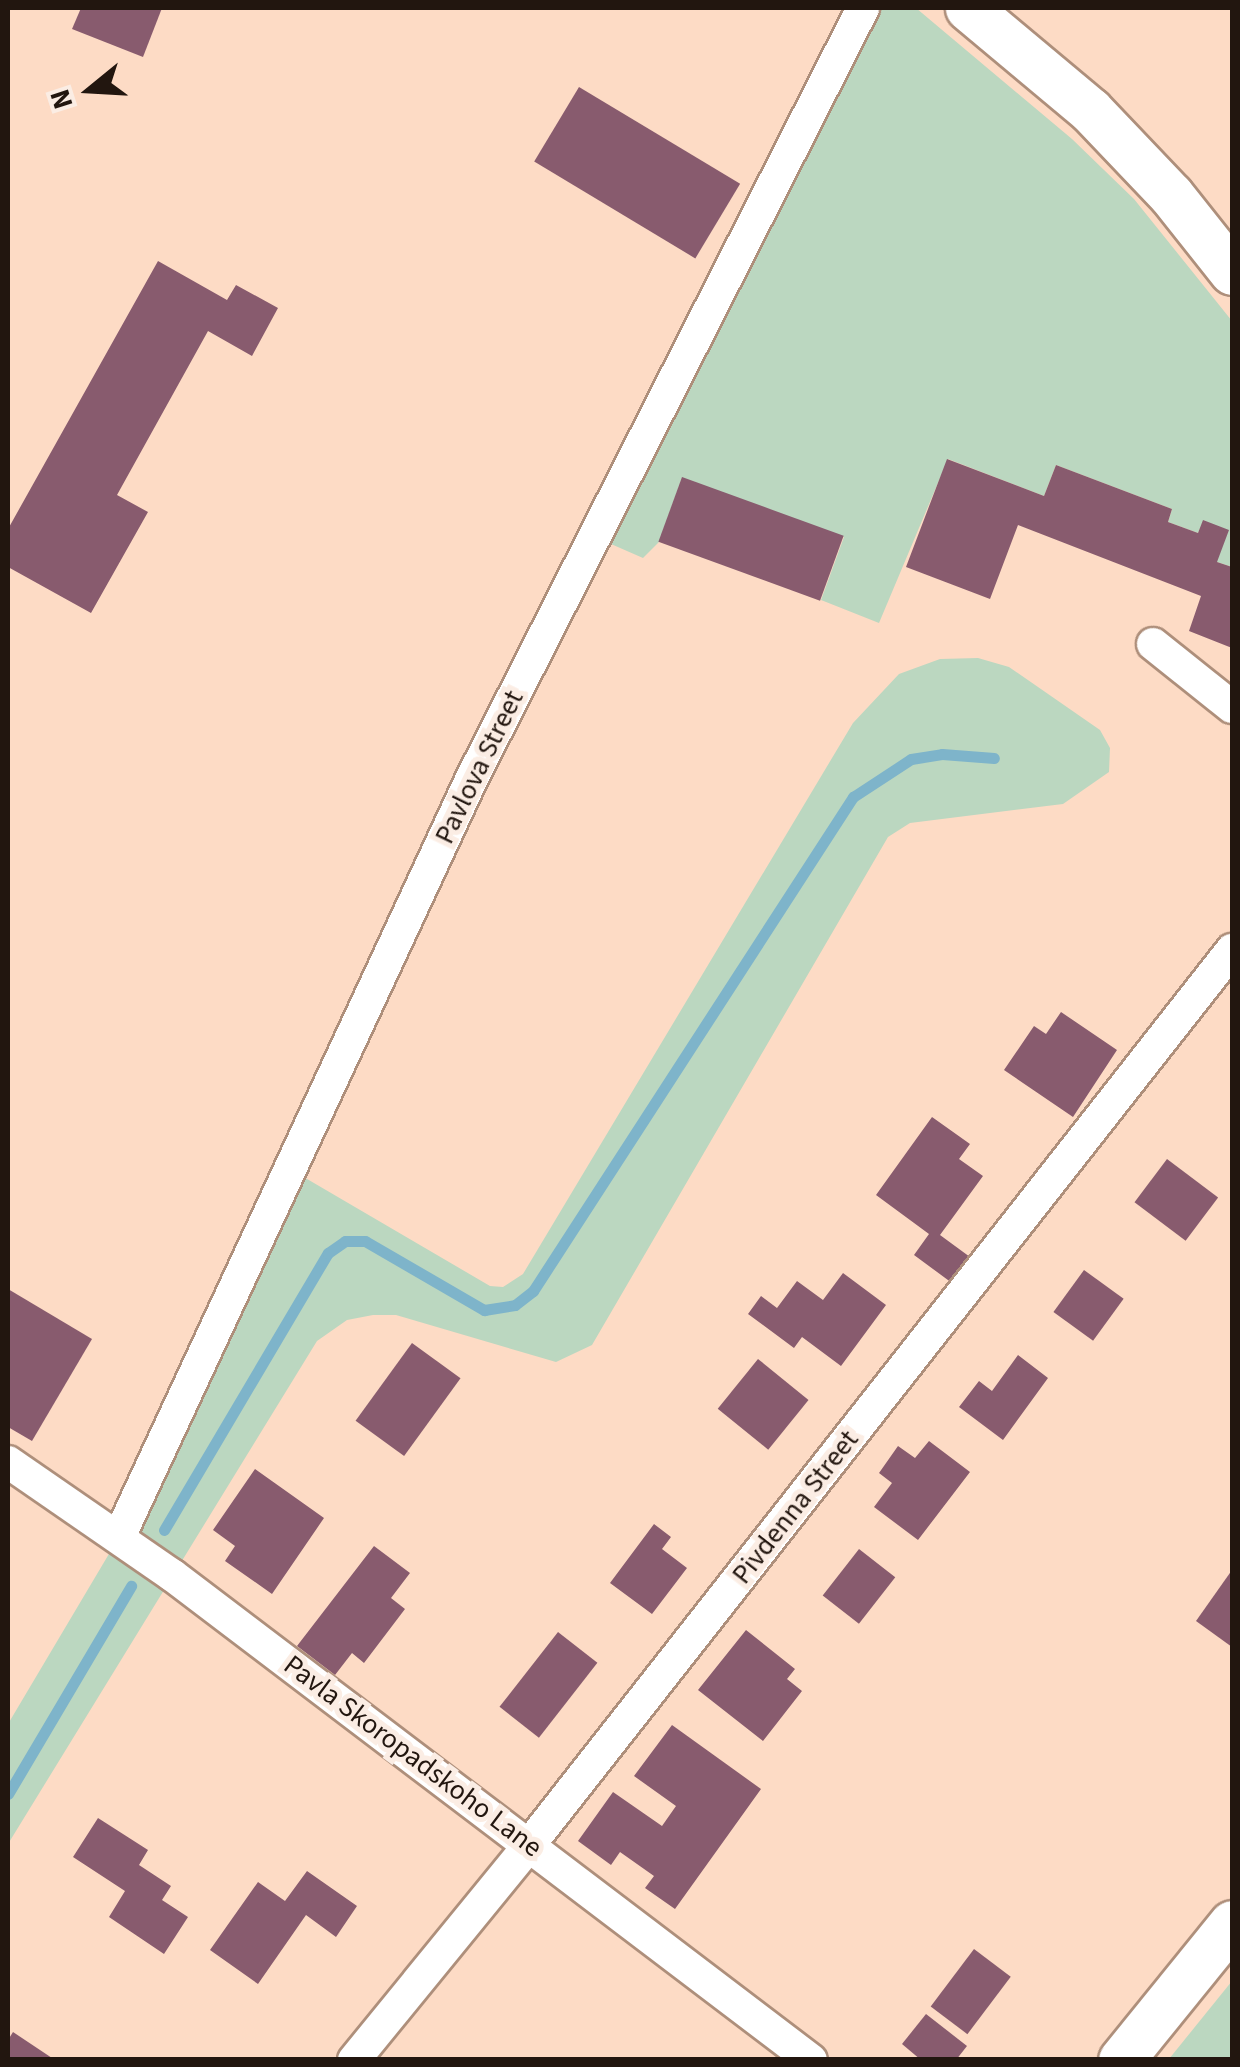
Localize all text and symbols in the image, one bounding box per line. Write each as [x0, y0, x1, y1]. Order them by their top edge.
north arrow [40, 40, 140, 140]
text: N [40, 84, 83, 114]
street label: Pavlova Street [427, 685, 531, 849]
street label: Pivdenna Street [725, 1424, 865, 1590]
street label: Pavla Skoropadskoho Lane [277, 1648, 549, 1864]

